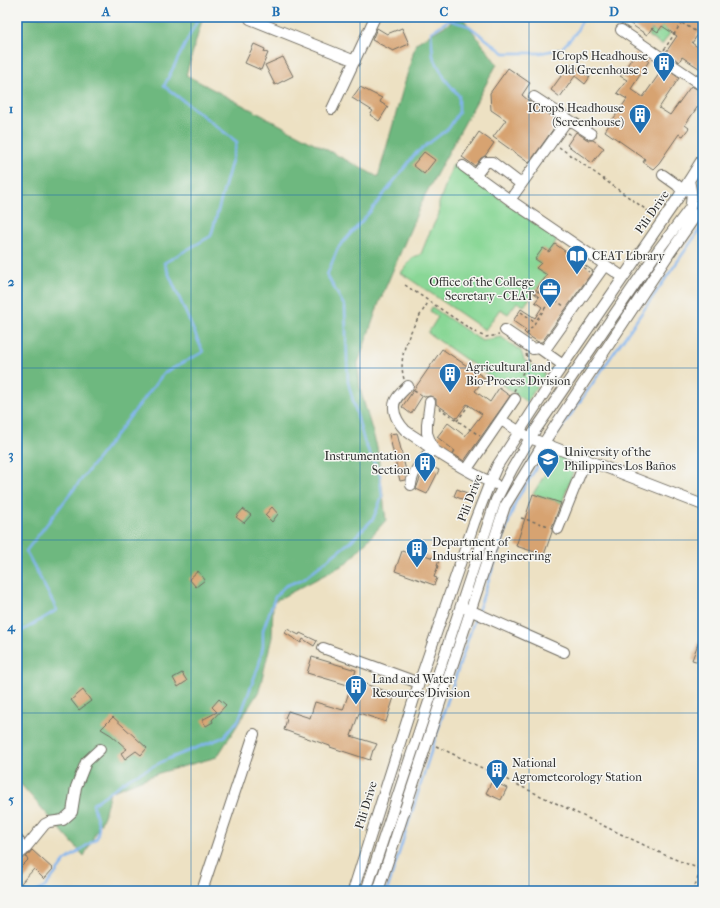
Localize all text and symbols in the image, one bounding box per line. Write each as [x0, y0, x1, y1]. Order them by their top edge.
text: A [101, 4, 111, 19]
text: B [272, 4, 281, 19]
text: C [440, 4, 449, 19]
text: D [609, 4, 619, 19]
place label: ICropS Headhouse Old Greenhouse 2 [552, 49, 648, 77]
building icon: ICropS Headhouse Old Greenhouse 2 [651, 50, 677, 83]
text: 1 [9, 101, 14, 116]
place label: ICropS Headhouse (Screenhouse) [528, 101, 624, 129]
building icon: ICropS Headhouse (Screenhouse) [627, 102, 653, 135]
street label: Pili Drive [632, 188, 672, 236]
library icon: CEAT Library [564, 243, 590, 276]
place label: CEAT Library [592, 249, 665, 263]
text: 2 [8, 274, 15, 289]
place label: Office of the College Secretary - CEAT [429, 275, 535, 303]
office icon: Office of the College Secretary - CEAT [537, 276, 563, 309]
place label: Agricultural and Bio-Process Division [465, 360, 570, 388]
building icon: Agricultural and Bio-Process Division [437, 361, 463, 394]
place label: University of the Philippines Los Baños [564, 445, 676, 473]
school or university icon: University of the Philippines Los Baños [535, 446, 561, 479]
text: 3 [8, 447, 14, 463]
place label: Instrumentation Section [324, 449, 410, 477]
building icon: Instrumentation Section [412, 450, 438, 483]
street label: Pili Drive [455, 472, 485, 524]
place label: Department of Industrial Engineering [432, 535, 551, 563]
building icon: Department of Industrial Engineering [404, 536, 430, 569]
text: 4 [6, 619, 16, 635]
place label: Land and Water Resources Division [372, 672, 470, 700]
building icon: Land and Water Resources Division [343, 673, 369, 706]
place label: National Agrometeorology Station [511, 756, 642, 784]
building icon: National Agrometeorology Station [484, 757, 510, 790]
street label: Pili Drive [352, 779, 380, 831]
text: 5 [8, 792, 14, 807]

